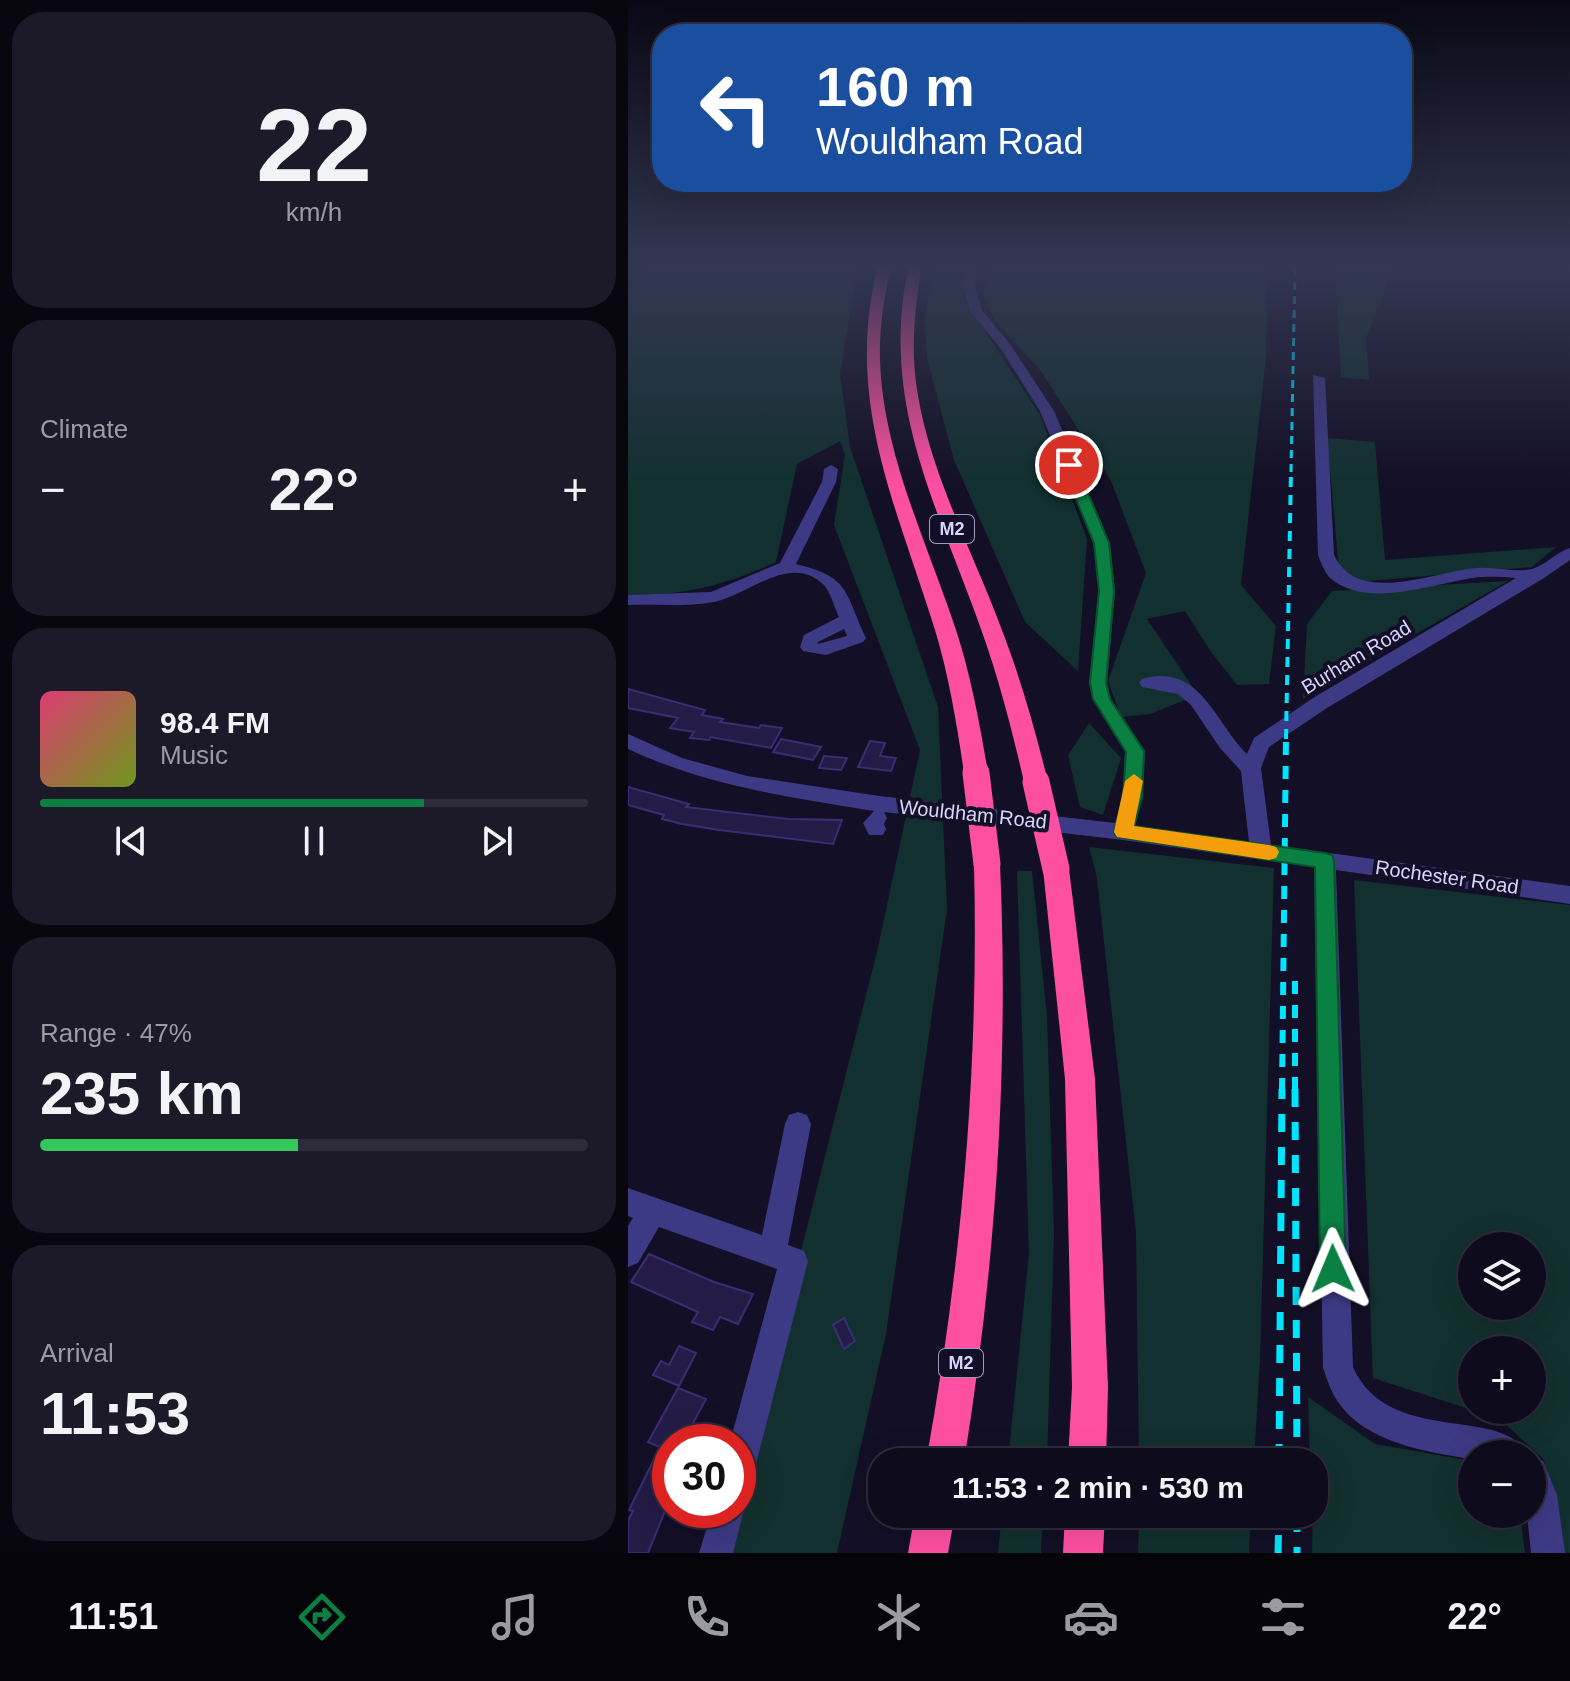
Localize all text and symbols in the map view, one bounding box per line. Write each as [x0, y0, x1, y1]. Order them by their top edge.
text: 160 m [816, 55, 975, 118]
icon: left [684, 56, 788, 160]
text: 22 [256, 87, 372, 203]
text: Wouldham Road [816, 121, 1084, 162]
text: km/h [286, 197, 342, 227]
text: Climate [40, 414, 128, 444]
pin [1035, 431, 1103, 499]
icon: arrive [1047, 443, 1091, 487]
text: 22° [269, 456, 359, 523]
text: − [40, 465, 66, 514]
text: + [562, 465, 588, 514]
road number: M2 [930, 515, 974, 543]
street label: Burham Road [1297, 616, 1415, 698]
text: 98.4 FM [160, 706, 270, 739]
text: Music [160, 740, 228, 770]
street label: Wouldham Road [898, 795, 1048, 833]
icon: previous [109, 819, 153, 863]
icon: pause [292, 819, 336, 863]
icon: next [475, 819, 519, 863]
street label: Rochester Road [1374, 856, 1520, 898]
text: Range · 47% [40, 1018, 192, 1048]
text: 235 km [40, 1060, 244, 1127]
position arrow [1291, 1227, 1375, 1311]
map controls [1458, 1232, 1546, 1528]
button: layers [1458, 1232, 1546, 1320]
button: + [1458, 1336, 1546, 1424]
text: Arrival [40, 1338, 114, 1368]
road number: M2 [939, 1349, 983, 1377]
text: 11:53 [40, 1380, 190, 1447]
speed limit sign: 30 [652, 1424, 756, 1528]
button: − [1458, 1440, 1546, 1528]
text: 11:53 · 2 min · 530 m [952, 1471, 1244, 1504]
icon: directions [294, 1589, 350, 1645]
icon: music [487, 1589, 543, 1645]
icon: phone [679, 1589, 735, 1645]
icon: climate [871, 1589, 927, 1645]
icon: car [1063, 1589, 1119, 1645]
icon: filters [1255, 1589, 1311, 1645]
text: 11:51 [68, 1596, 158, 1637]
text: 22° [1447, 1596, 1502, 1637]

